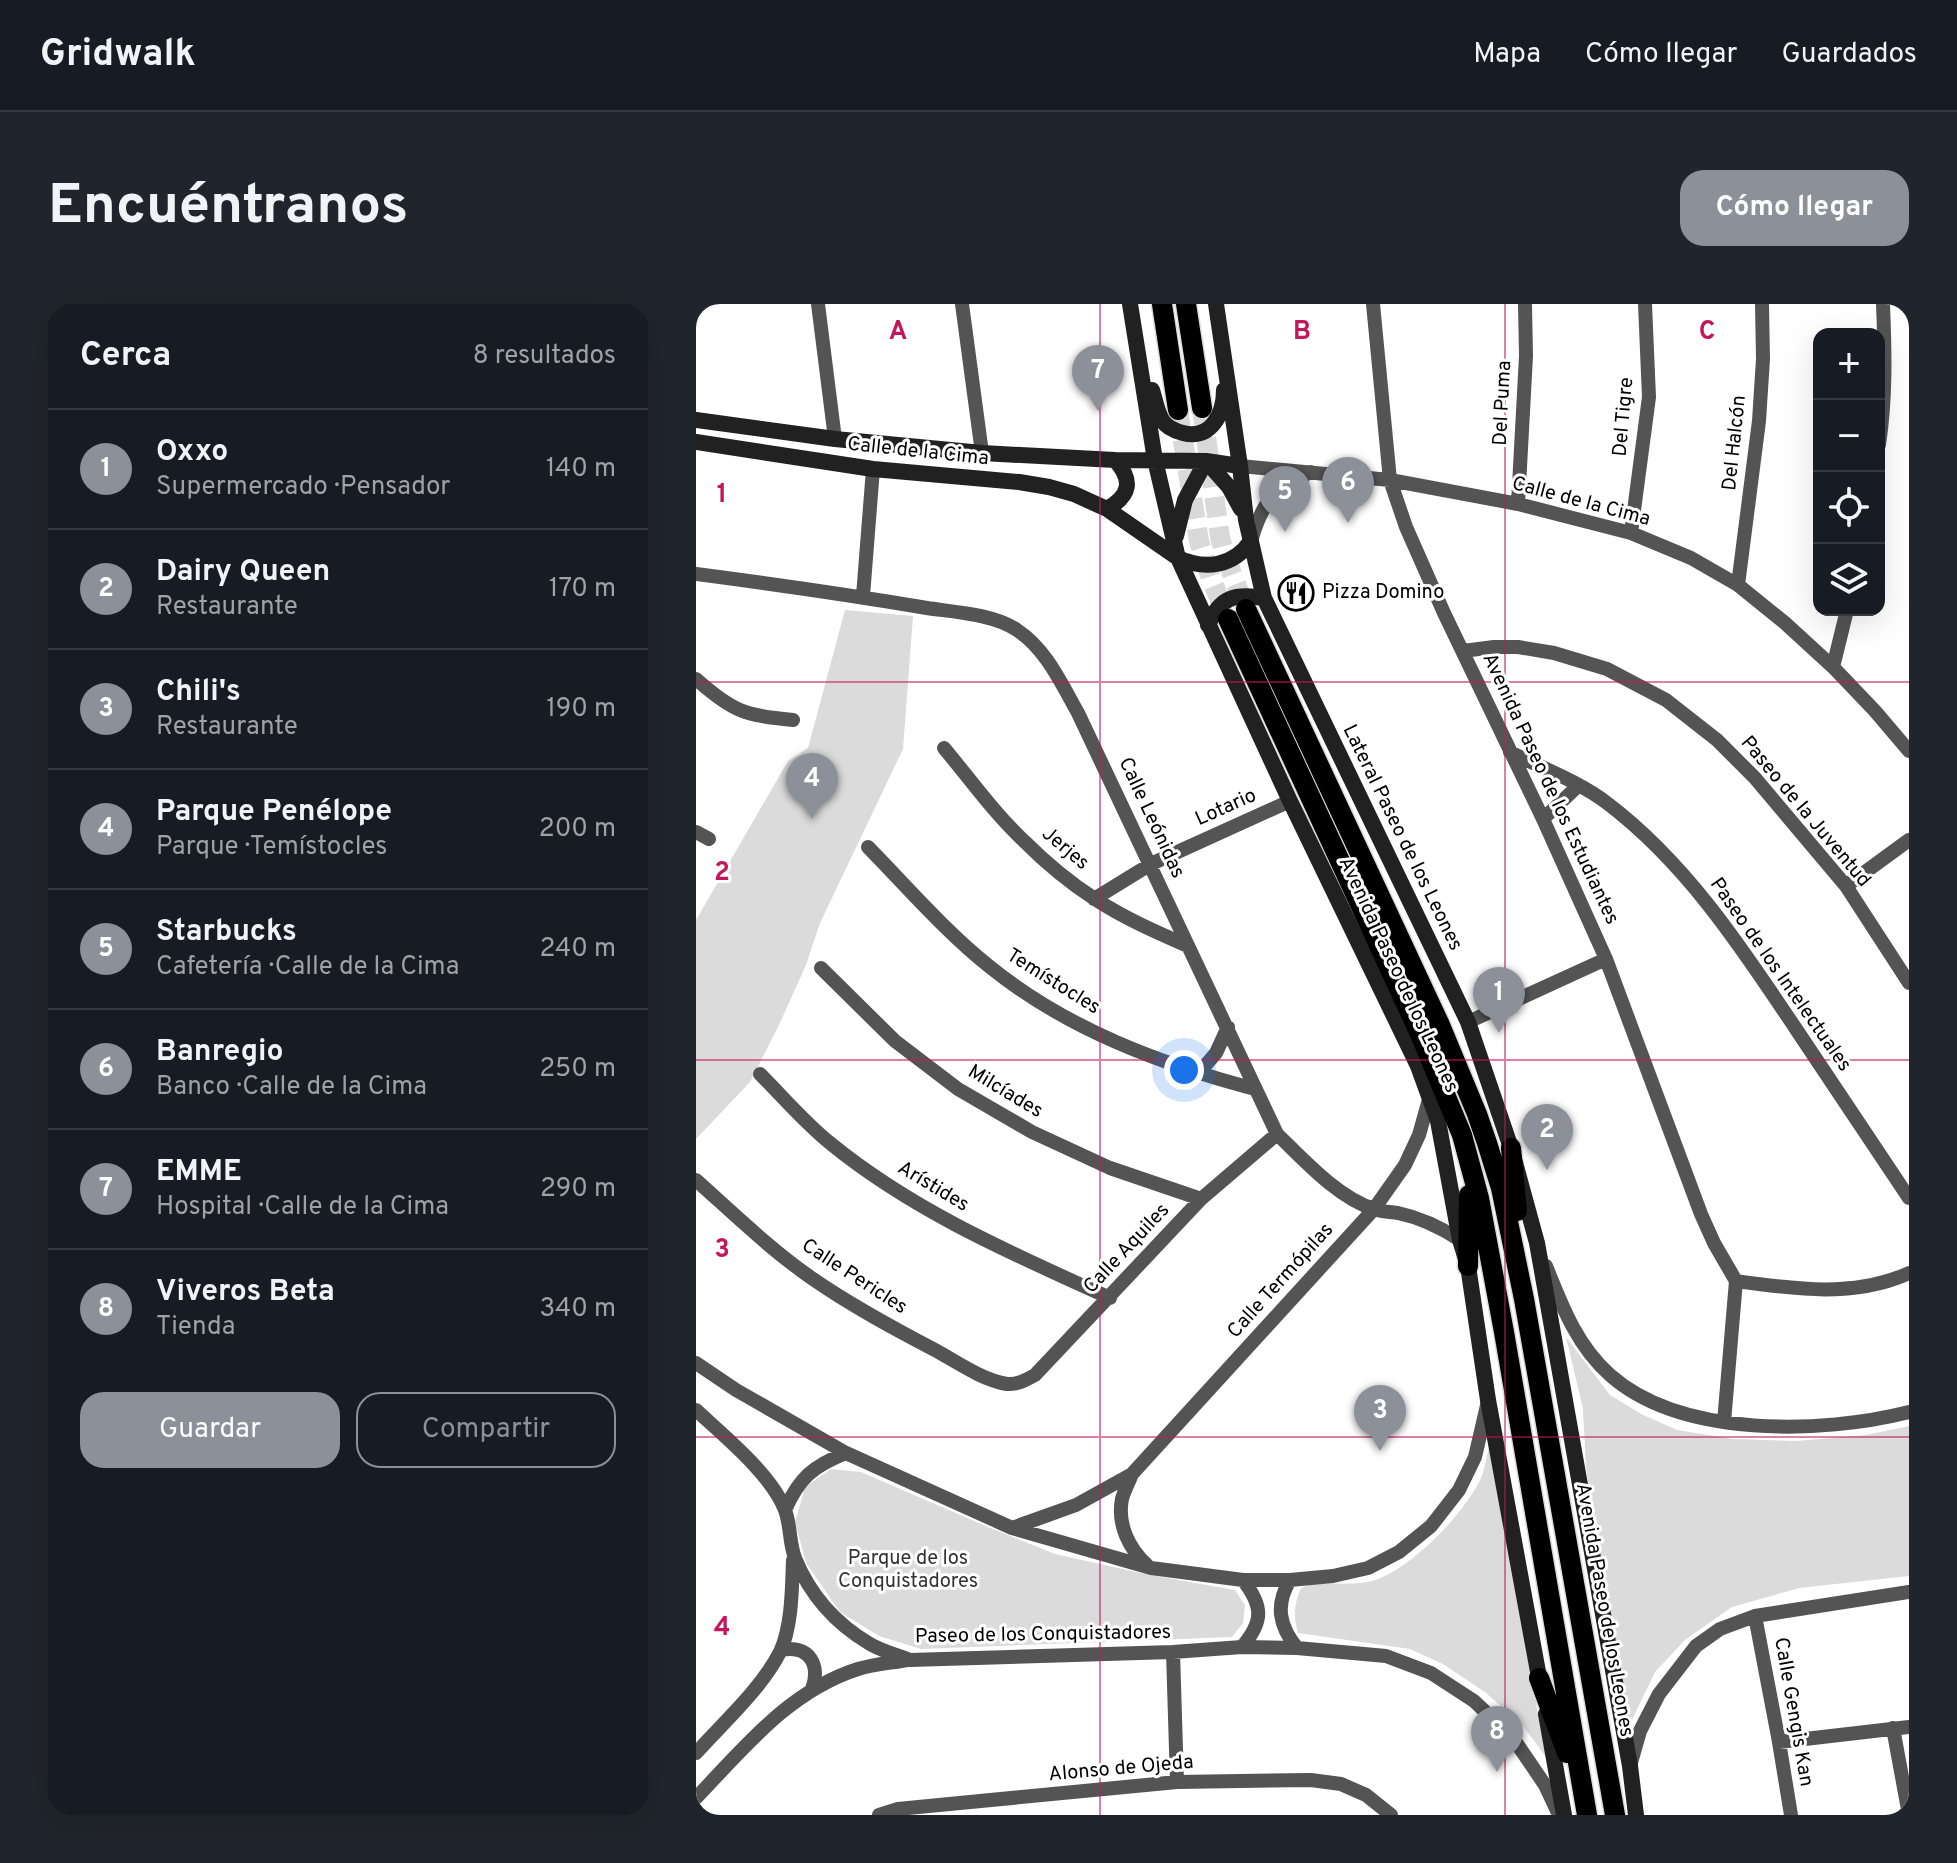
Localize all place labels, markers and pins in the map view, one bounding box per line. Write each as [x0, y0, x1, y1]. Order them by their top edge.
pin: 7 [1072, 345, 1124, 411]
pin: 6 [1322, 457, 1374, 523]
pin: 5 [1259, 466, 1311, 532]
restaurant icon: Pizza Domino [1277, 574, 1315, 612]
place label: Pizza Domino [1322, 580, 1444, 606]
pin: 4 [786, 753, 838, 819]
pin: 1 [1473, 967, 1525, 1033]
pin: 2 [1521, 1104, 1573, 1170]
pin: 3 [1354, 1385, 1406, 1451]
pin: 8 [1471, 1706, 1523, 1772]

